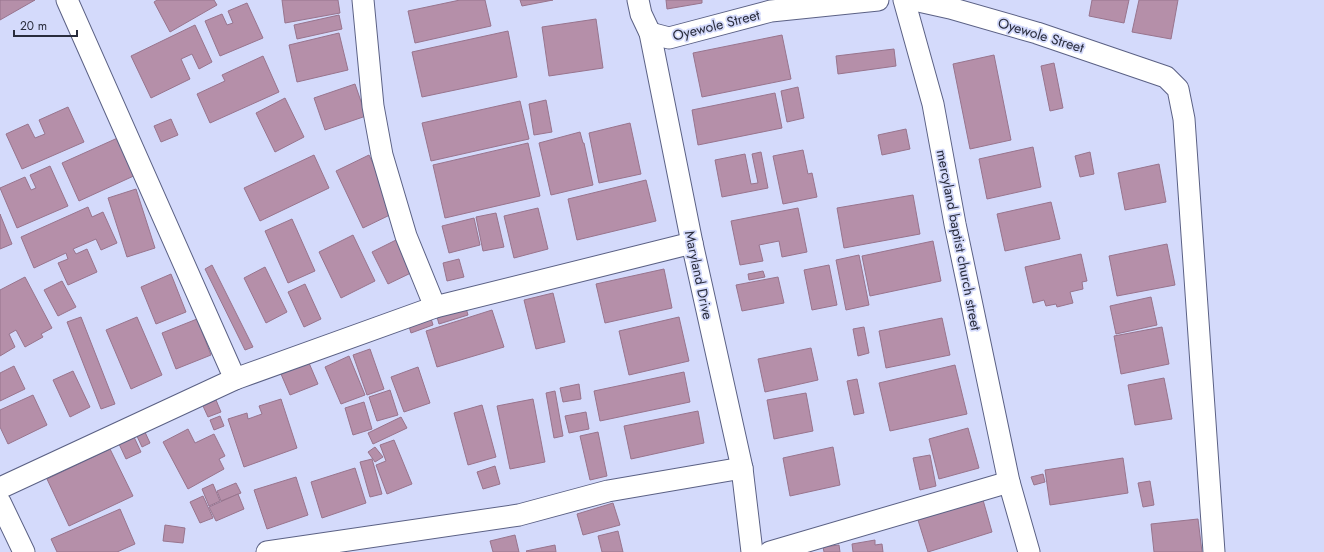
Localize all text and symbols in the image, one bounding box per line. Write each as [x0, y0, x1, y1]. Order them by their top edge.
street label: Oyewole Street [670, 4, 762, 45]
scale bar [14, 12, 77, 38]
street label: Oyewole Street [995, 12, 1087, 58]
text: 20 m [20, 17, 47, 35]
street label: mercyland baptist church street [932, 148, 986, 333]
street label: Maryland Drive [680, 229, 718, 321]

